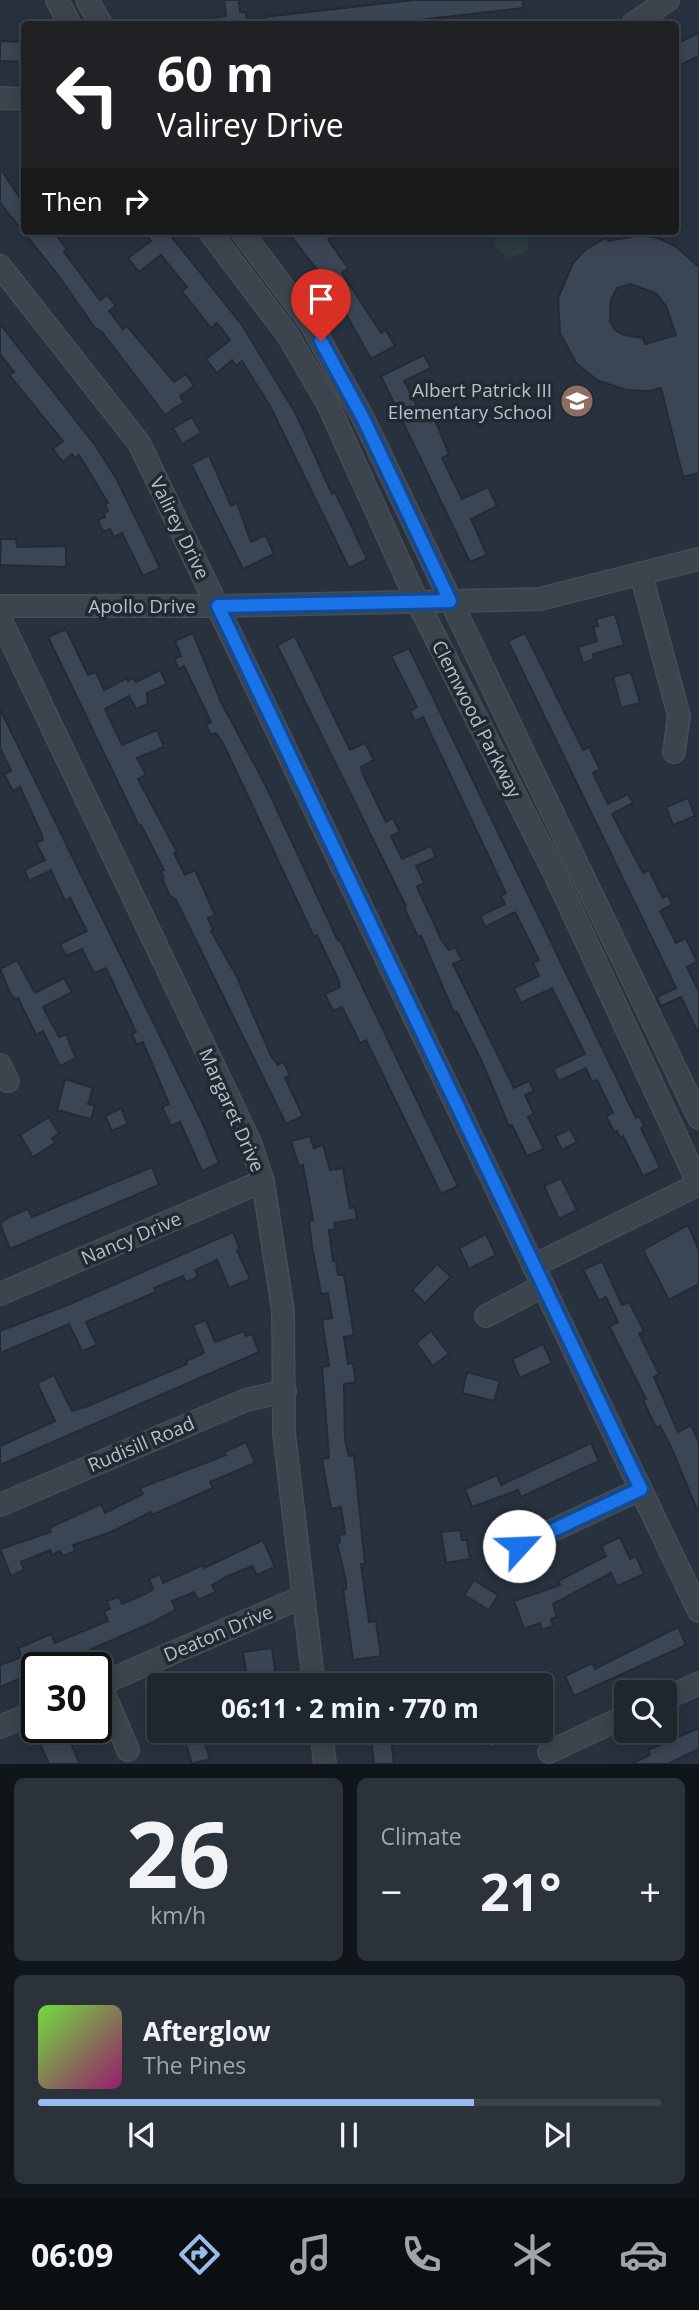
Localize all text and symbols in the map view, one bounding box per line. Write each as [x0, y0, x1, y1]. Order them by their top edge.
text: 60 m [157, 40, 274, 106]
icon: left [42, 49, 133, 140]
text: Valirey Drive [157, 103, 344, 146]
icon: right [117, 182, 155, 220]
text: Then [42, 183, 103, 219]
pin [291, 269, 351, 341]
icon: arrive [302, 280, 340, 318]
place label: Albert Patrick III Elementary School [388, 377, 552, 425]
school or university icon: Albert Patrick III Elementary School [558, 382, 596, 420]
street label: Valirey Drive [144, 472, 216, 584]
street label: Apollo Drive [88, 593, 196, 619]
street label: Clemwood Parkway [426, 636, 528, 803]
street label: Margaret Drive [193, 1044, 271, 1176]
street label: Nancy Drive [77, 1205, 185, 1271]
street label: Rudisill Road [84, 1410, 198, 1478]
position arrow [482, 1509, 556, 1583]
street label: Deaton Drive [159, 1598, 277, 1668]
speed limit sign: 30 [21, 1652, 112, 1743]
map controls [614, 1680, 677, 1743]
button: search [614, 1680, 677, 1743]
text: 06:11 · 2 min · 770 m [221, 1690, 479, 1726]
text: 26 [126, 1791, 230, 1915]
text: Climate [381, 1820, 462, 1852]
text: 21° [480, 1855, 562, 1926]
text: − [381, 1865, 402, 1917]
text: + [639, 1865, 661, 1917]
text: km/h [150, 1899, 206, 1931]
text: Afterglow [143, 2013, 270, 2049]
text: The Pines [143, 2049, 246, 2081]
icon: previous [123, 2116, 161, 2154]
icon: pause [330, 2116, 368, 2154]
icon: next [538, 2116, 576, 2154]
icon: directions [175, 2230, 224, 2279]
icon: music [286, 2230, 335, 2279]
icon: phone [397, 2230, 446, 2279]
icon: climate [508, 2230, 557, 2279]
icon: car [619, 2230, 668, 2279]
text: 06:09 [31, 2233, 113, 2276]

